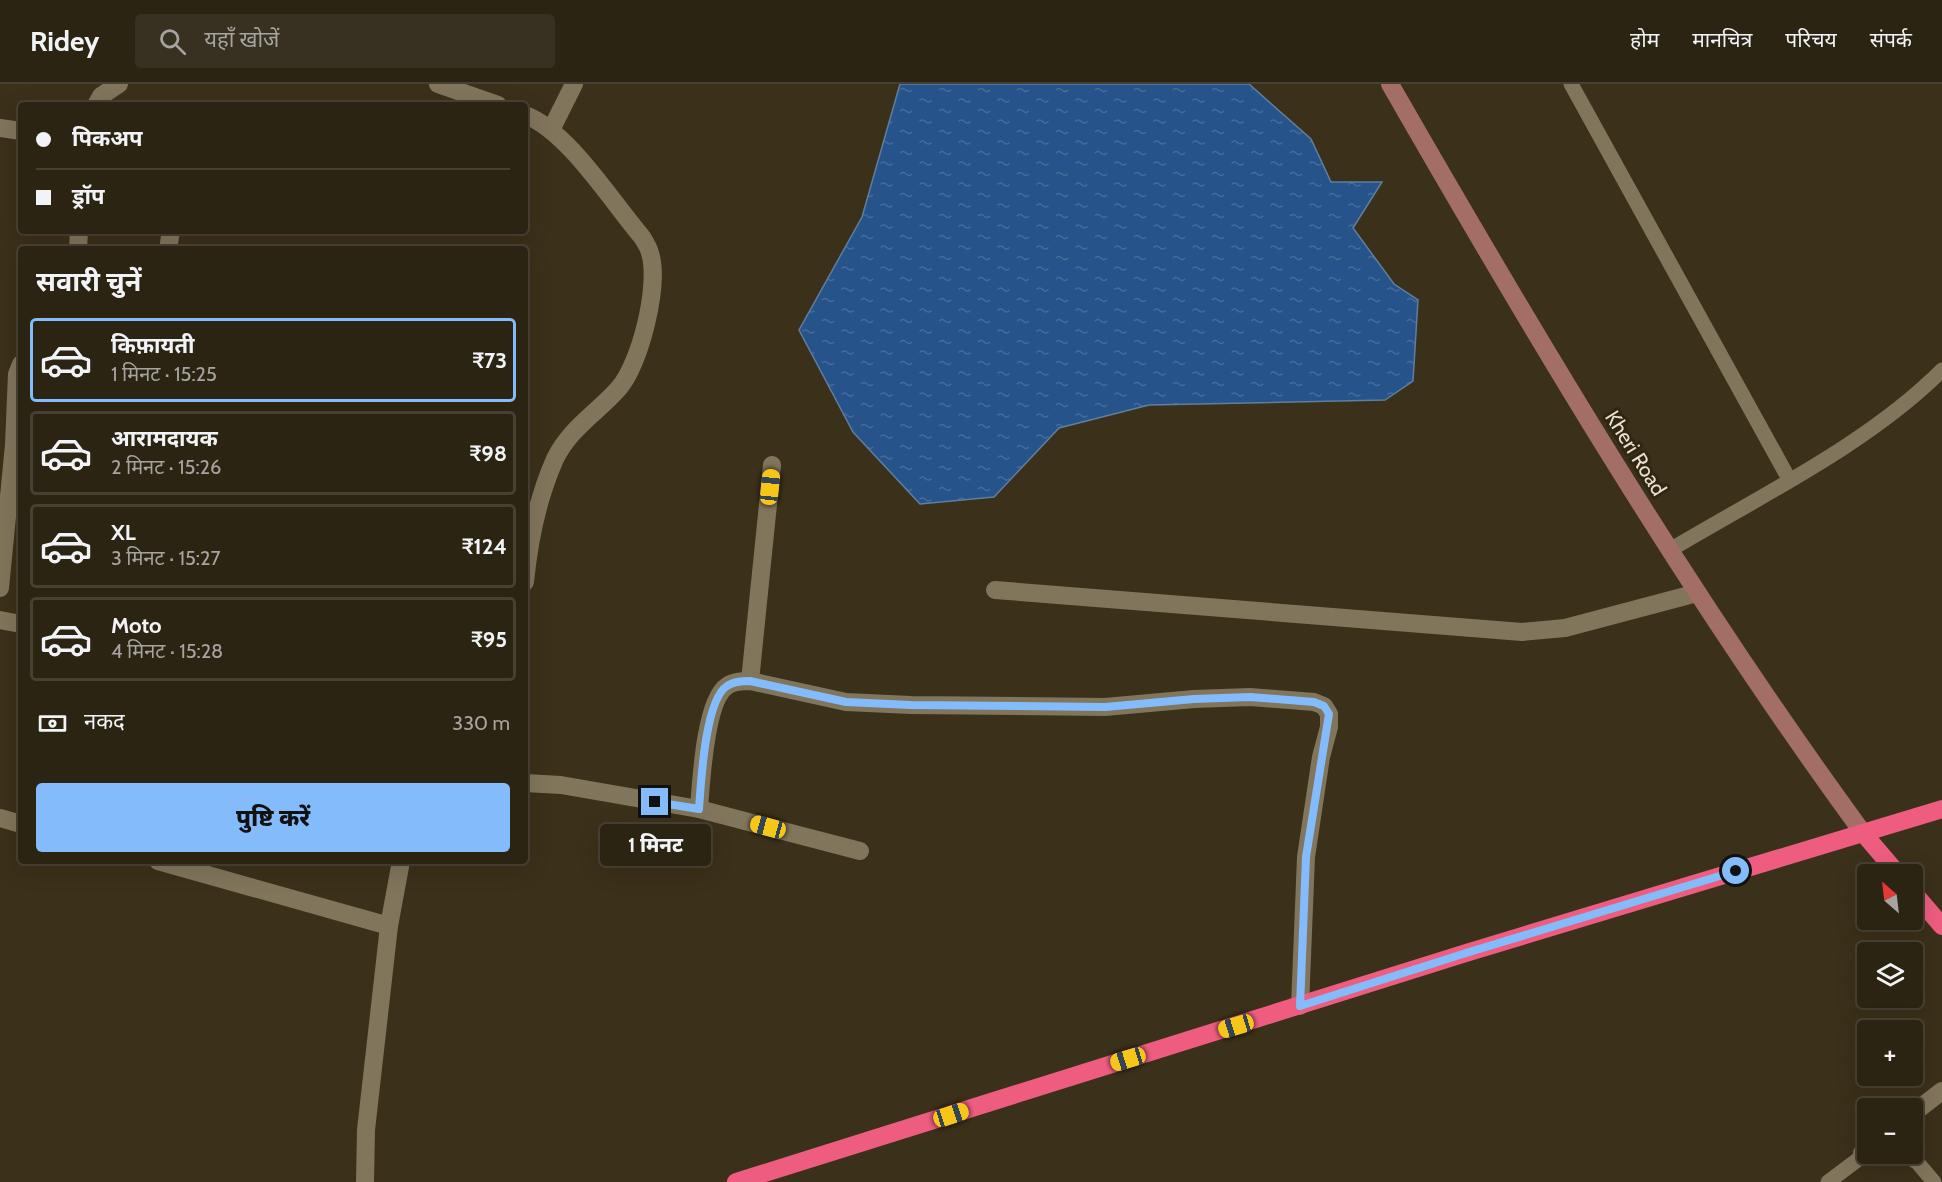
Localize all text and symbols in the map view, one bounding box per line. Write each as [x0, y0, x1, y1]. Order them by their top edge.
search box [135, 14, 555, 68]
text: Ridey [30, 24, 99, 58]
icon: search [156, 25, 189, 58]
text: यहाँ खोजें [204, 26, 279, 53]
text: होम [1630, 27, 1659, 52]
text: मानचित्र [1692, 27, 1752, 52]
text: परिचय [1785, 27, 1837, 52]
text: संपर्क [1870, 27, 1912, 52]
text: पिकअप [72, 125, 143, 152]
text: ड्रॉप [72, 183, 105, 210]
text: सवारी चुनें [36, 265, 141, 298]
text: किफ़ायती [111, 332, 195, 359]
icon: car [39, 333, 93, 387]
text: ₹73 [472, 347, 507, 374]
text: 1 मिनट · 15:25 [111, 362, 217, 386]
street label: Kheri Road [1600, 406, 1672, 500]
text: आरामदायक [111, 425, 218, 452]
icon: car [39, 426, 93, 480]
text: ₹98 [469, 440, 507, 467]
text: 2 मिनट · 15:26 [111, 455, 221, 479]
car [759, 468, 781, 506]
icon: car [39, 519, 93, 573]
text: XL [111, 519, 136, 546]
text: ₹124 [462, 533, 507, 560]
text: 3 मिनट · 15:27 [111, 546, 220, 570]
icon: car [39, 612, 93, 666]
text: Moto [111, 612, 162, 639]
text: ₹95 [471, 626, 507, 653]
text: 4 मिनट · 15:28 [111, 639, 223, 663]
icon: cash [36, 707, 69, 740]
text: नकद [84, 708, 125, 735]
text: 330 m [452, 711, 510, 735]
button: पुष्टि करें [36, 783, 510, 852]
route end [641, 788, 668, 815]
car [748, 814, 788, 840]
callout: 1 मिनट [600, 823, 710, 865]
text: 1 मिनट [628, 833, 683, 857]
route start [1722, 857, 1749, 884]
north arrow [1857, 864, 1923, 930]
map controls [1857, 864, 1923, 1164]
button: layers [1857, 942, 1923, 1008]
car [1216, 1012, 1256, 1040]
button: + [1857, 1020, 1923, 1086]
car [1108, 1045, 1148, 1073]
button: − [1857, 1098, 1923, 1164]
car [931, 1101, 971, 1129]

